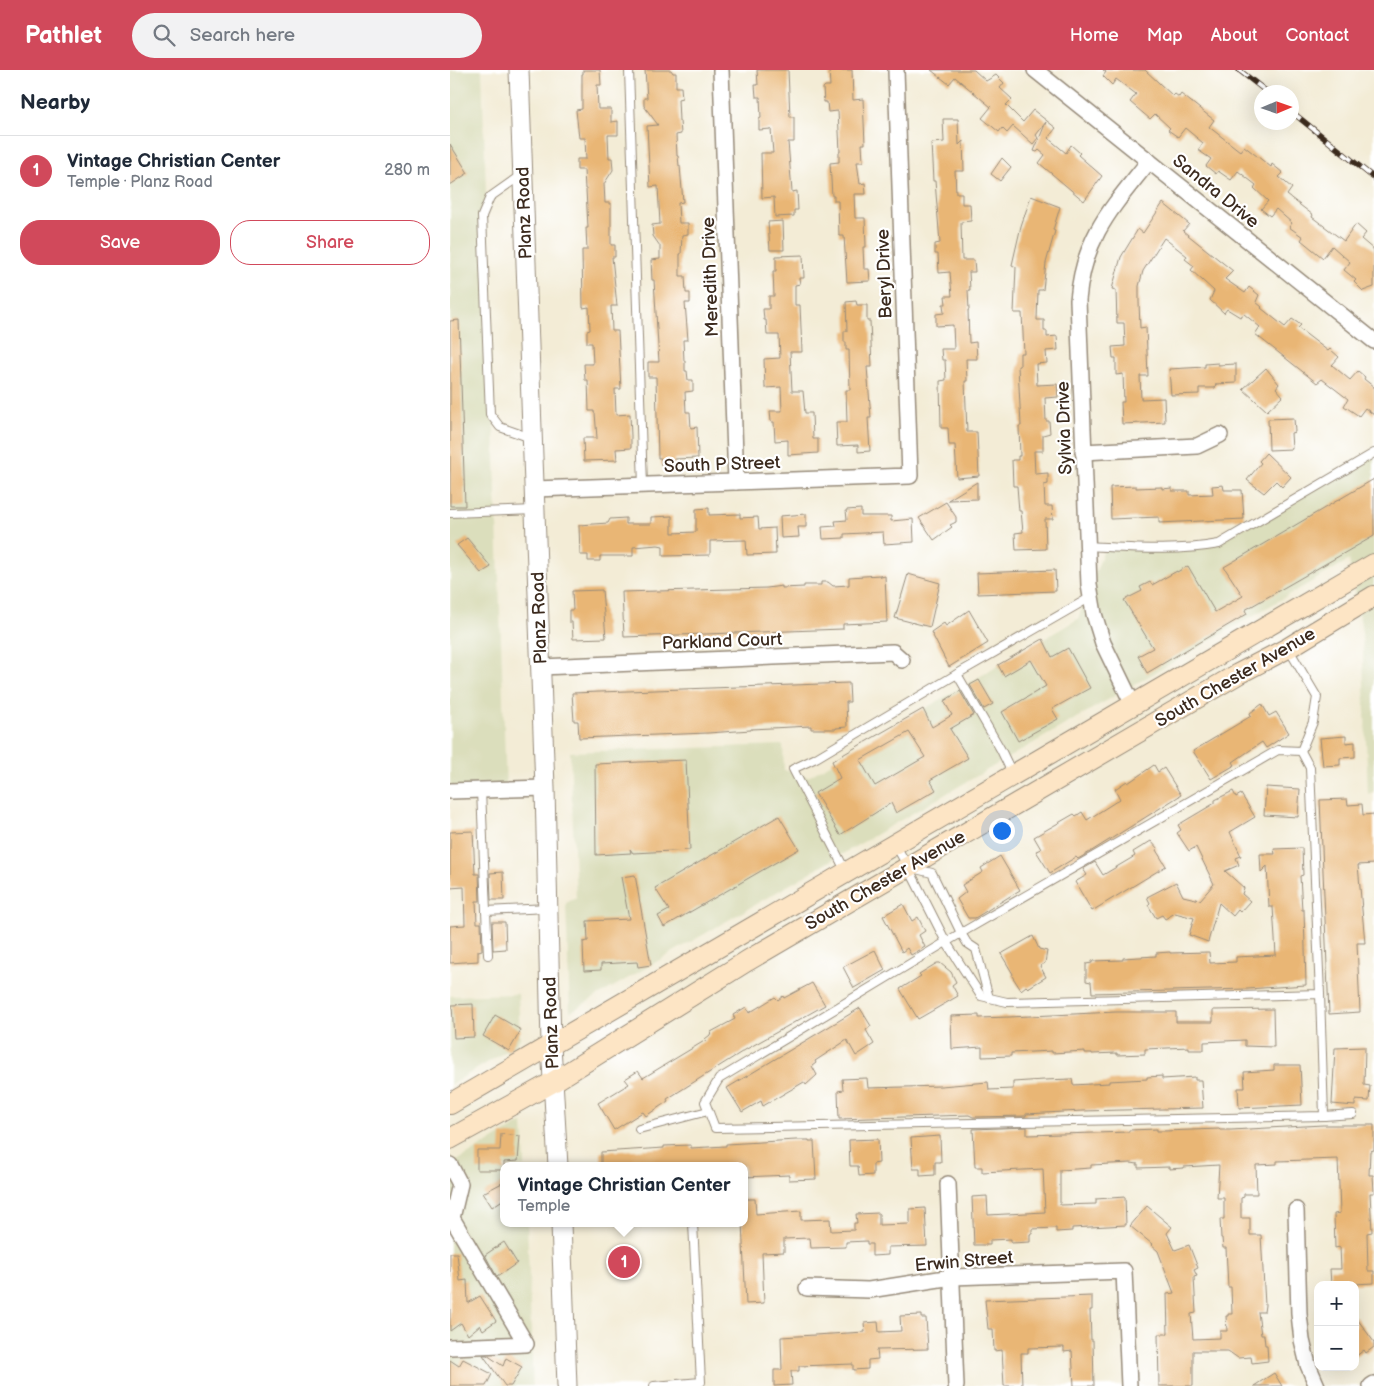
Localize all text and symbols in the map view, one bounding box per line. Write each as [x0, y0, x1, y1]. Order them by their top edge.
search box [132, 13, 482, 58]
text: Pathlet [25, 21, 102, 50]
icon: search [150, 21, 178, 49]
text: Search here [190, 24, 295, 47]
text: Home [1070, 25, 1119, 46]
text: Map [1147, 25, 1183, 46]
text: About [1211, 25, 1258, 46]
text: Contact [1286, 25, 1349, 46]
north arrow [1254, 85, 1299, 130]
text: Nearby [20, 90, 90, 115]
text: Vintage Christian Center [67, 150, 280, 173]
street label: Sandra Drive [1168, 150, 1263, 233]
text: 1 [33, 161, 39, 180]
text: 280 m [384, 161, 430, 180]
street label: Planz Road [512, 166, 537, 260]
text: Temple · Planz Road [67, 173, 213, 192]
street label: Meredith Drive [698, 216, 723, 337]
button: Save [20, 220, 220, 265]
button: Share [230, 220, 430, 265]
street label: Beryl Drive [872, 228, 897, 319]
street label: Sylvia Drive [1052, 381, 1077, 475]
street label: South P Street [663, 452, 781, 477]
street label: Planz Road [527, 571, 552, 665]
street label: South Chester Avenue [1152, 623, 1319, 732]
street label: Parkland Court [661, 629, 783, 654]
your location [989, 818, 1015, 844]
street label: South Chester Avenue [802, 826, 969, 935]
street label: Planz Road [539, 976, 564, 1070]
popup [500, 1162, 748, 1227]
text: Vintage Christian Center [517, 1174, 731, 1197]
text: Temple [517, 1197, 570, 1216]
pin: 1 [608, 1243, 640, 1281]
street label: Erwin Street [914, 1247, 1015, 1276]
map controls [1314, 1281, 1359, 1371]
button: + [1314, 1281, 1359, 1326]
button: − [1314, 1326, 1359, 1371]

